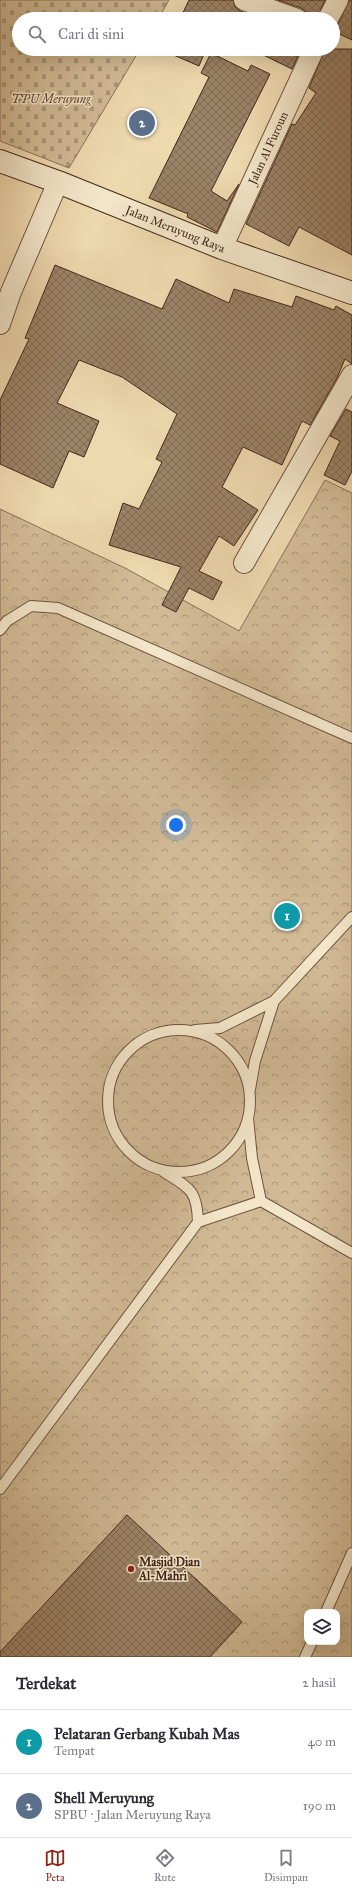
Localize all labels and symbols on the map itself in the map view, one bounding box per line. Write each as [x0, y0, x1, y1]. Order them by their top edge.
park label: TPU Meruyung [11, 92, 92, 106]
pin: 2 [129, 108, 155, 138]
street label: Jalan Al Furoun [244, 109, 291, 189]
street label: Jalan Meruyung Raya [121, 202, 228, 256]
your location [166, 815, 186, 835]
pin: 1 [274, 901, 300, 931]
place label: Masjid Dian Al-Mahri [138, 1555, 200, 1583]
marker: Masjid Dian Al-Mahri [126, 1564, 136, 1574]

